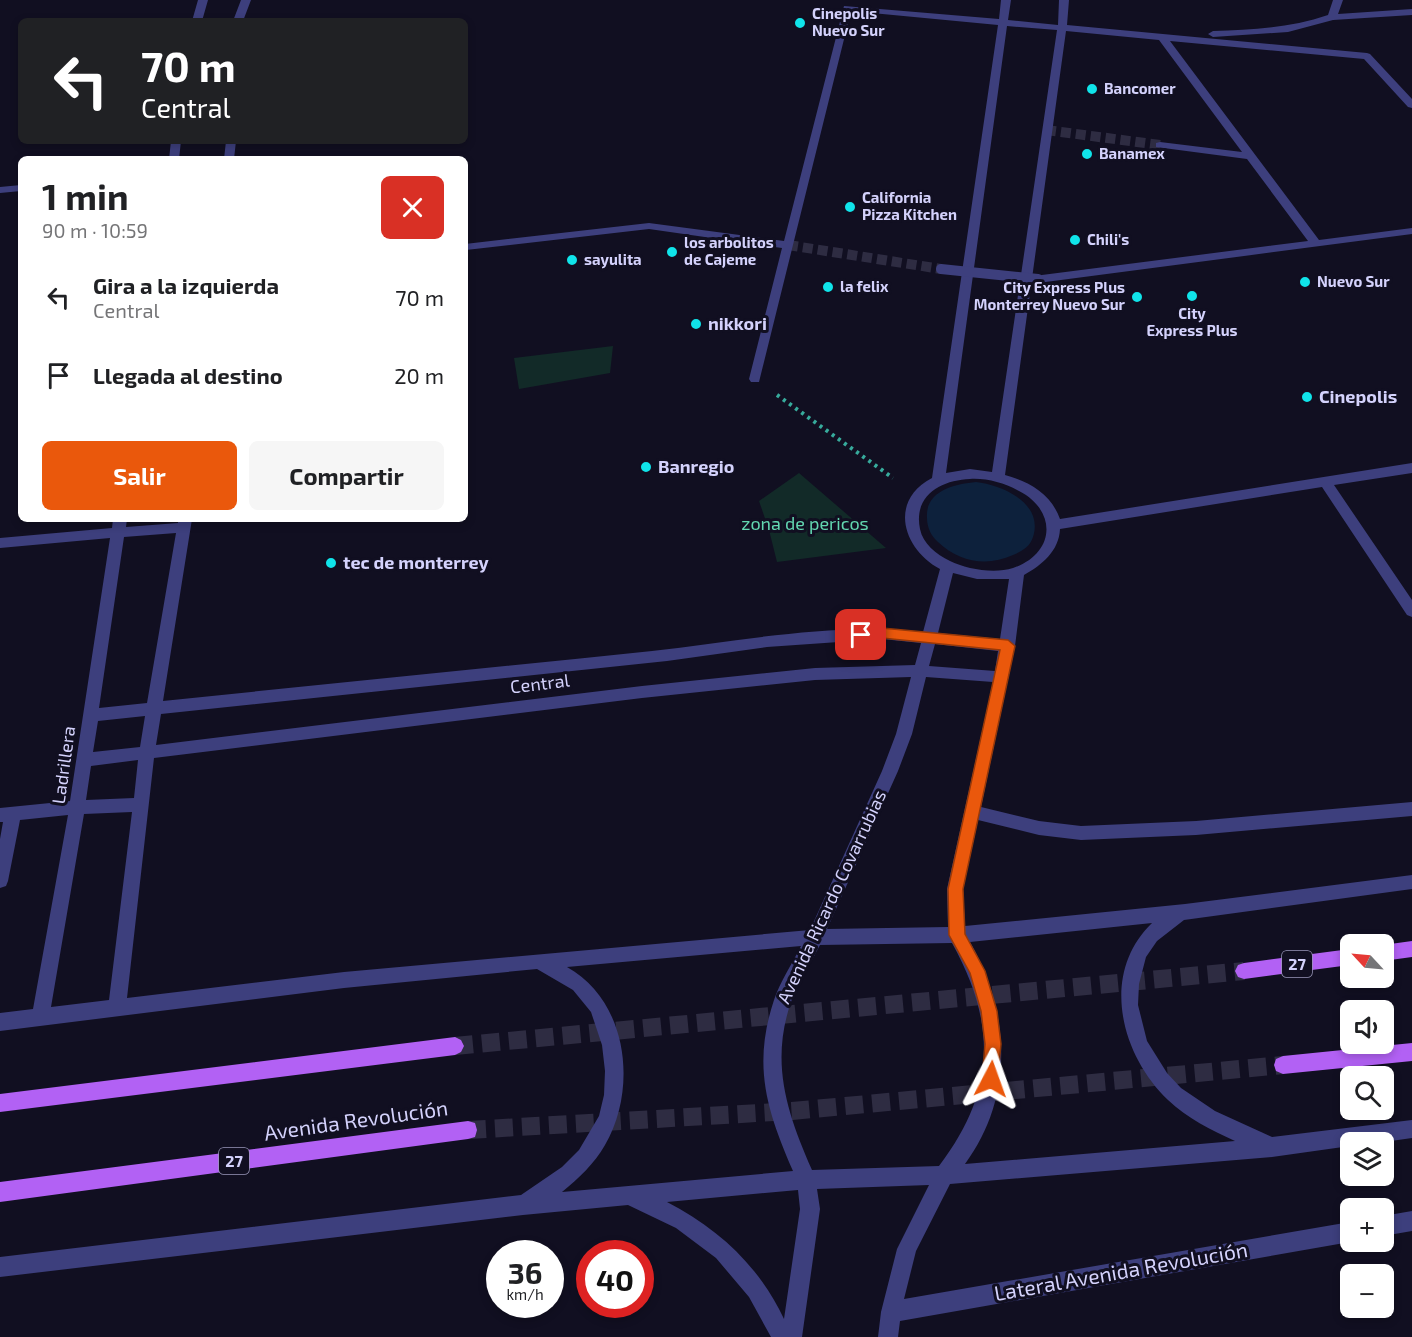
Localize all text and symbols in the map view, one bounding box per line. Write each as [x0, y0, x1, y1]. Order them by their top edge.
place label: Cinepolis Nuevo Sur [812, 4, 885, 39]
marker: Cinepolis Nuevo Sur [793, 16, 807, 30]
text: 70 m [141, 40, 236, 90]
icon: left [42, 42, 120, 120]
place label: Bancomer [1104, 79, 1176, 97]
marker: Bancomer [1085, 82, 1099, 96]
text: Central [141, 91, 231, 123]
place label: Banamex [1099, 144, 1165, 162]
marker: Banamex [1080, 147, 1094, 161]
text: 1 min [42, 174, 129, 217]
button: close [381, 176, 444, 239]
place label: California Pizza Kitchen [862, 188, 957, 223]
marker: California Pizza Kitchen [843, 200, 857, 214]
text: 90 m · 10:59 [42, 218, 148, 242]
place label: Chili's [1087, 230, 1129, 248]
place label: los arbolitos de Cajeme [684, 233, 774, 268]
marker: Chili's [1068, 233, 1082, 247]
marker: los arbolitos de Cajeme [665, 245, 679, 259]
place label: sayulita [584, 250, 642, 269]
marker: sayulita [565, 253, 579, 267]
text: Gira a la izquierda [93, 272, 279, 298]
place label: Nuevo Sur [1317, 272, 1390, 290]
marker: Nuevo Sur [1298, 275, 1312, 289]
place label: la felix [840, 277, 889, 295]
place label: City Express Plus Monterrey Nuevo Sur [974, 278, 1126, 314]
marker: la felix [821, 280, 835, 294]
icon: left [42, 281, 75, 314]
text: 70 m [395, 284, 444, 310]
marker: City Express Plus [1185, 289, 1199, 303]
marker: City Express Plus Monterrey Nuevo Sur [1130, 290, 1144, 304]
text: Central [93, 298, 159, 322]
place label: City Express Plus [1146, 304, 1238, 339]
place label: nikkori [708, 312, 767, 334]
marker: nikkori [689, 317, 703, 331]
icon: arrive [42, 359, 75, 392]
text: Llegada al destino [93, 362, 283, 388]
text: 20 m [394, 362, 444, 388]
place label: Cinepolis [1319, 385, 1397, 407]
marker: Cinepolis [1300, 390, 1314, 404]
button: Salir [42, 441, 237, 510]
button: Compartir [249, 441, 444, 510]
place label: Banregio [658, 455, 734, 477]
marker: Banregio [639, 460, 653, 474]
park label: zona de pericos [741, 512, 869, 534]
place label: tec de monterrey [343, 551, 489, 573]
marker: tec de monterrey [324, 556, 338, 570]
pin [835, 609, 886, 660]
icon: arrive [844, 618, 877, 651]
street label: Central [509, 668, 571, 698]
street label: Ladrillera [47, 724, 79, 805]
street label: Avenida Ricardo Covarrubias [772, 786, 890, 1007]
north arrow [1340, 934, 1394, 988]
map controls [1340, 934, 1394, 1318]
road number: 27 [1282, 951, 1312, 977]
button: sound [1340, 1000, 1394, 1054]
position arrow [959, 1047, 1023, 1111]
button: search [1340, 1066, 1394, 1120]
street label: Avenida Revolución [262, 1094, 449, 1145]
button: layers [1340, 1132, 1394, 1186]
road number: 27 [219, 1148, 249, 1174]
button: + [1340, 1198, 1394, 1252]
street label: Lateral Avenida Revolución [992, 1236, 1249, 1305]
speed limit sign: 40 [576, 1240, 654, 1318]
text: 36 [508, 1254, 542, 1290]
button: − [1340, 1264, 1394, 1318]
text: km/h [506, 1285, 544, 1303]

